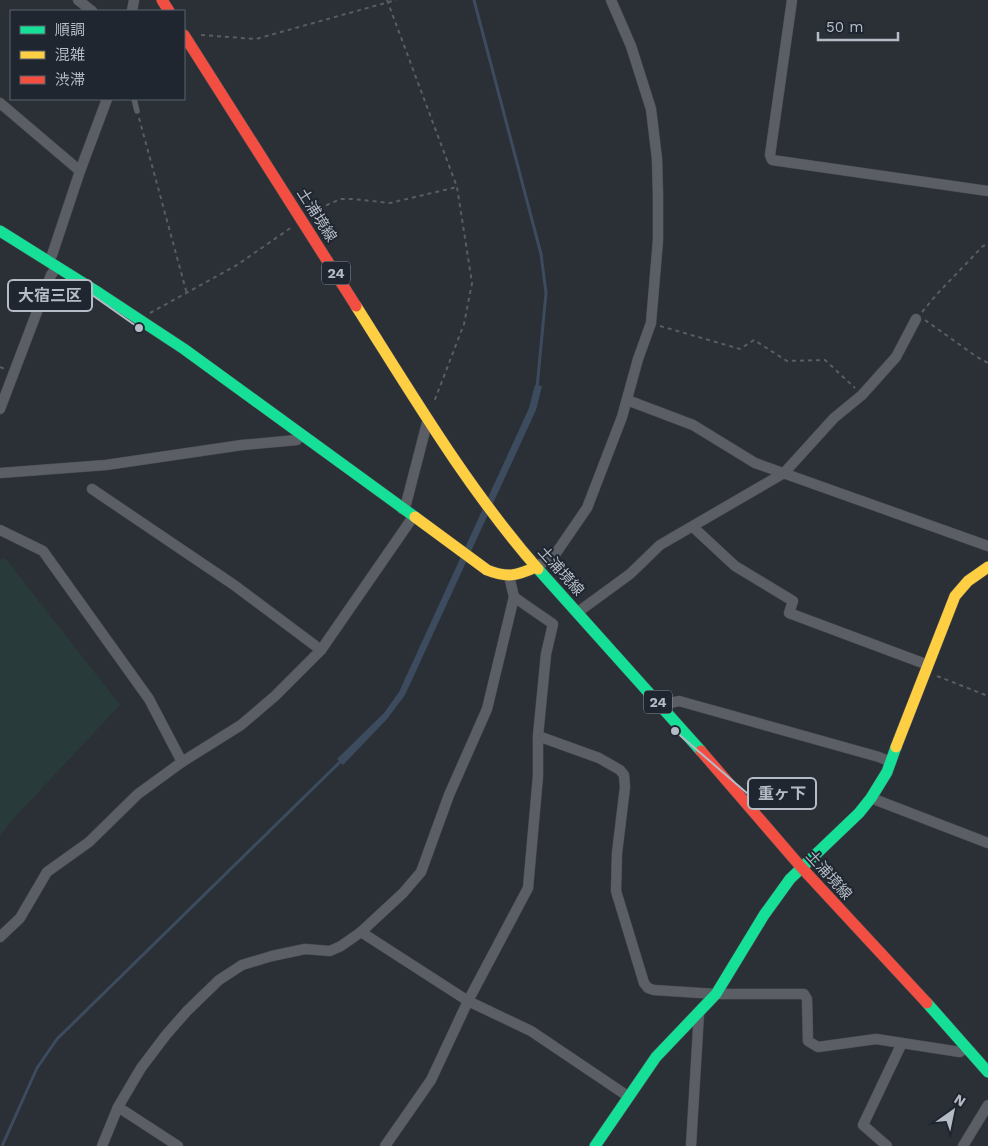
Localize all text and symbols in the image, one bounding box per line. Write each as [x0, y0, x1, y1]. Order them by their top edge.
legend [10, 10, 185, 100]
scale bar [818, 10, 898, 42]
text: 50 m [826, 18, 863, 36]
text: 順調 [55, 21, 85, 39]
text: 混雑 [55, 46, 85, 64]
text: 渋滞 [55, 71, 85, 89]
street label: 土浦境線 [293, 185, 341, 245]
road number: 24 [322, 262, 350, 284]
callout: 大宿三区 [8, 280, 92, 311]
text: 大宿三区 [18, 286, 82, 305]
street label: 土浦境線 [534, 543, 588, 599]
road number: 24 [644, 690, 672, 714]
callout: 重ヶ下 [748, 778, 816, 809]
text: 重ヶ下 [758, 784, 806, 803]
street label: 土浦境線 [802, 847, 856, 903]
north arrow [928, 1086, 978, 1136]
text: N [951, 1091, 969, 1110]

